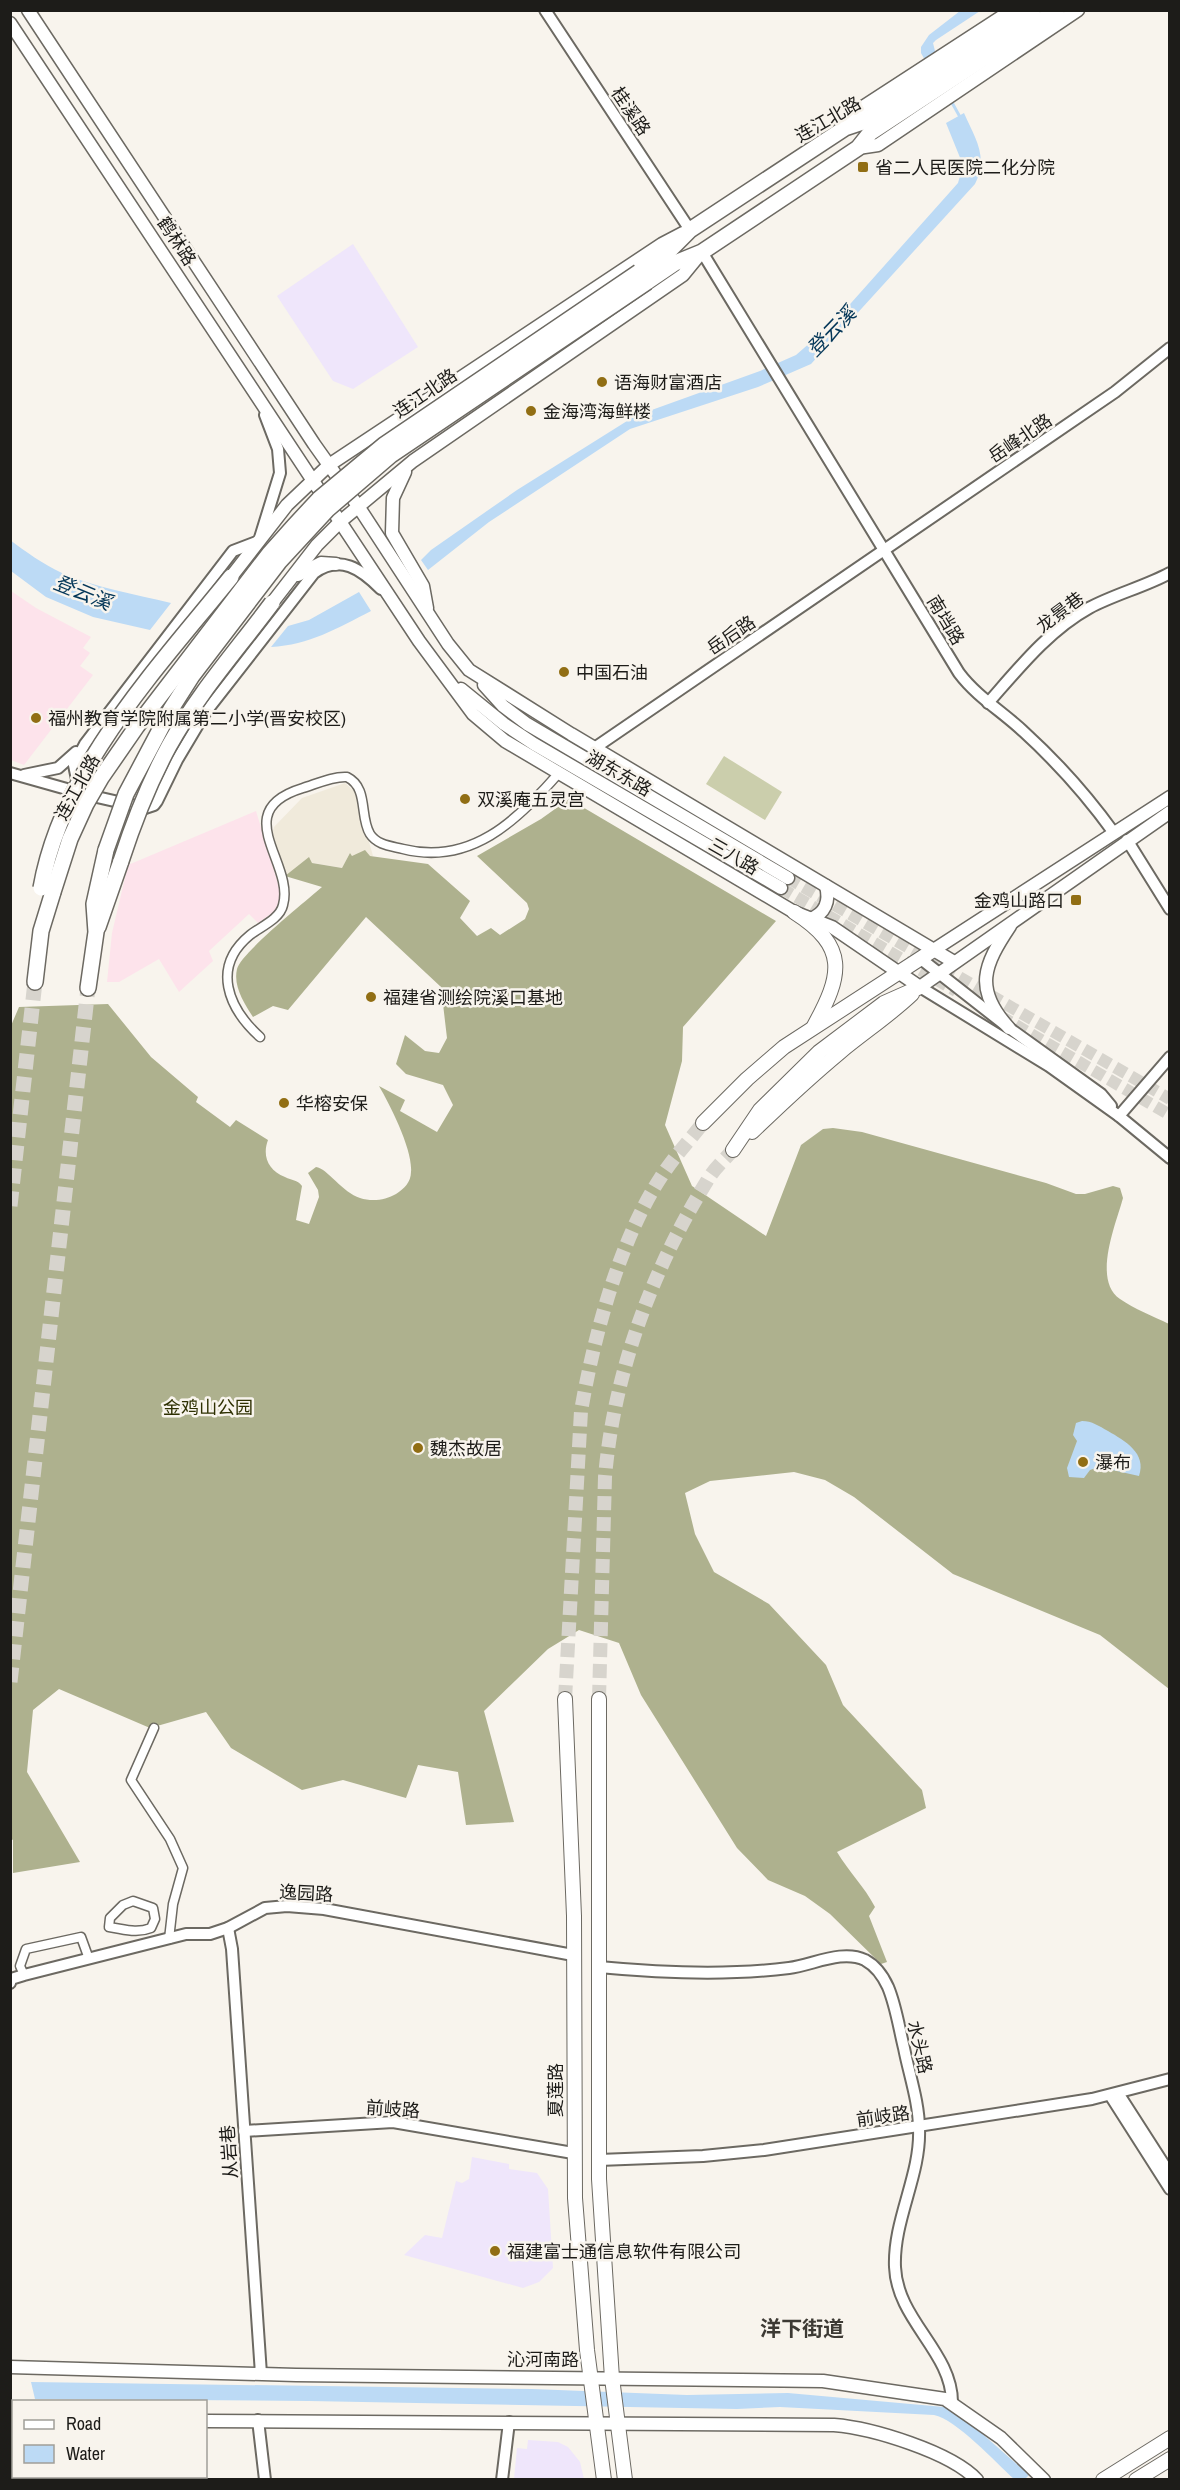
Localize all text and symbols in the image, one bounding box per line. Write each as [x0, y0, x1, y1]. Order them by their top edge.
street label: 桂溪路 [606, 82, 656, 140]
street label: 连江北路 [791, 90, 865, 148]
place label: 省二人民医院二化分院 [875, 155, 1055, 180]
marker: 省二人民医院二化分院 [856, 160, 870, 174]
street label: 鹤林路 [152, 212, 202, 270]
water label: 登云溪 [800, 299, 863, 362]
street label: 连江北路 [388, 363, 462, 423]
place label: 语海财富酒店 [614, 370, 722, 395]
marker: 语海财富酒店 [595, 375, 609, 389]
place label: 金海湾海鲜楼 [543, 399, 651, 424]
marker: 金海湾海鲜楼 [524, 404, 538, 418]
street label: 岳峰北路 [983, 408, 1057, 468]
water label: 登云溪 [50, 568, 118, 617]
street label: 龙景巷 [1031, 586, 1089, 638]
street label: 南垱路 [921, 590, 971, 650]
street label: 岳后路 [702, 610, 760, 660]
place label: 中国石油 [576, 660, 648, 685]
marker: 中国石油 [557, 665, 571, 679]
place label: 福州教育学院附属第二小学(晋安校区) [48, 706, 346, 731]
marker: 福州教育学院附属第二小学(晋安校区) [29, 711, 43, 725]
street label: 湖东东路 [582, 744, 656, 802]
street label: 连江北路 [49, 749, 105, 825]
place label: 双溪庵五灵宫 [477, 787, 585, 812]
marker: 双溪庵五灵宫 [458, 792, 472, 806]
street label: 三八路 [704, 832, 764, 880]
place label: 金鸡山路口 [974, 888, 1064, 913]
marker: 金鸡山路口 [1069, 893, 1083, 907]
place label: 福建省测绘院溪口基地 [383, 985, 563, 1010]
marker: 福建省测绘院溪口基地 [364, 990, 378, 1004]
place label: 华榕安保 [296, 1091, 368, 1116]
marker: 华榕安保 [277, 1096, 291, 1110]
park label: 金鸡山公园 [163, 1395, 253, 1420]
place label: 魏杰故居 [430, 1436, 502, 1461]
marker: 魏杰故居 [411, 1441, 425, 1455]
place label: 瀑布 [1095, 1450, 1131, 1475]
marker: 瀑布 [1076, 1455, 1090, 1469]
street label: 逸园路 [278, 1879, 334, 1907]
street label: 水头路 [902, 2018, 938, 2076]
street label: 夏莲路 [543, 2063, 568, 2117]
street label: 前岐路 [365, 2095, 421, 2123]
street label: 前岐路 [855, 2100, 911, 2132]
street label: 从岩巷 [215, 2124, 243, 2180]
place label: 福建富士通信息软件有限公司 [507, 2239, 741, 2264]
marker: 福建富士通信息软件有限公司 [488, 2244, 502, 2258]
district label: 洋下街道 [760, 2314, 844, 2343]
street label: 沁河南路 [507, 2347, 579, 2372]
legend [12, 2400, 207, 2478]
text: Road [66, 2411, 101, 2436]
text: Water [66, 2441, 105, 2466]

